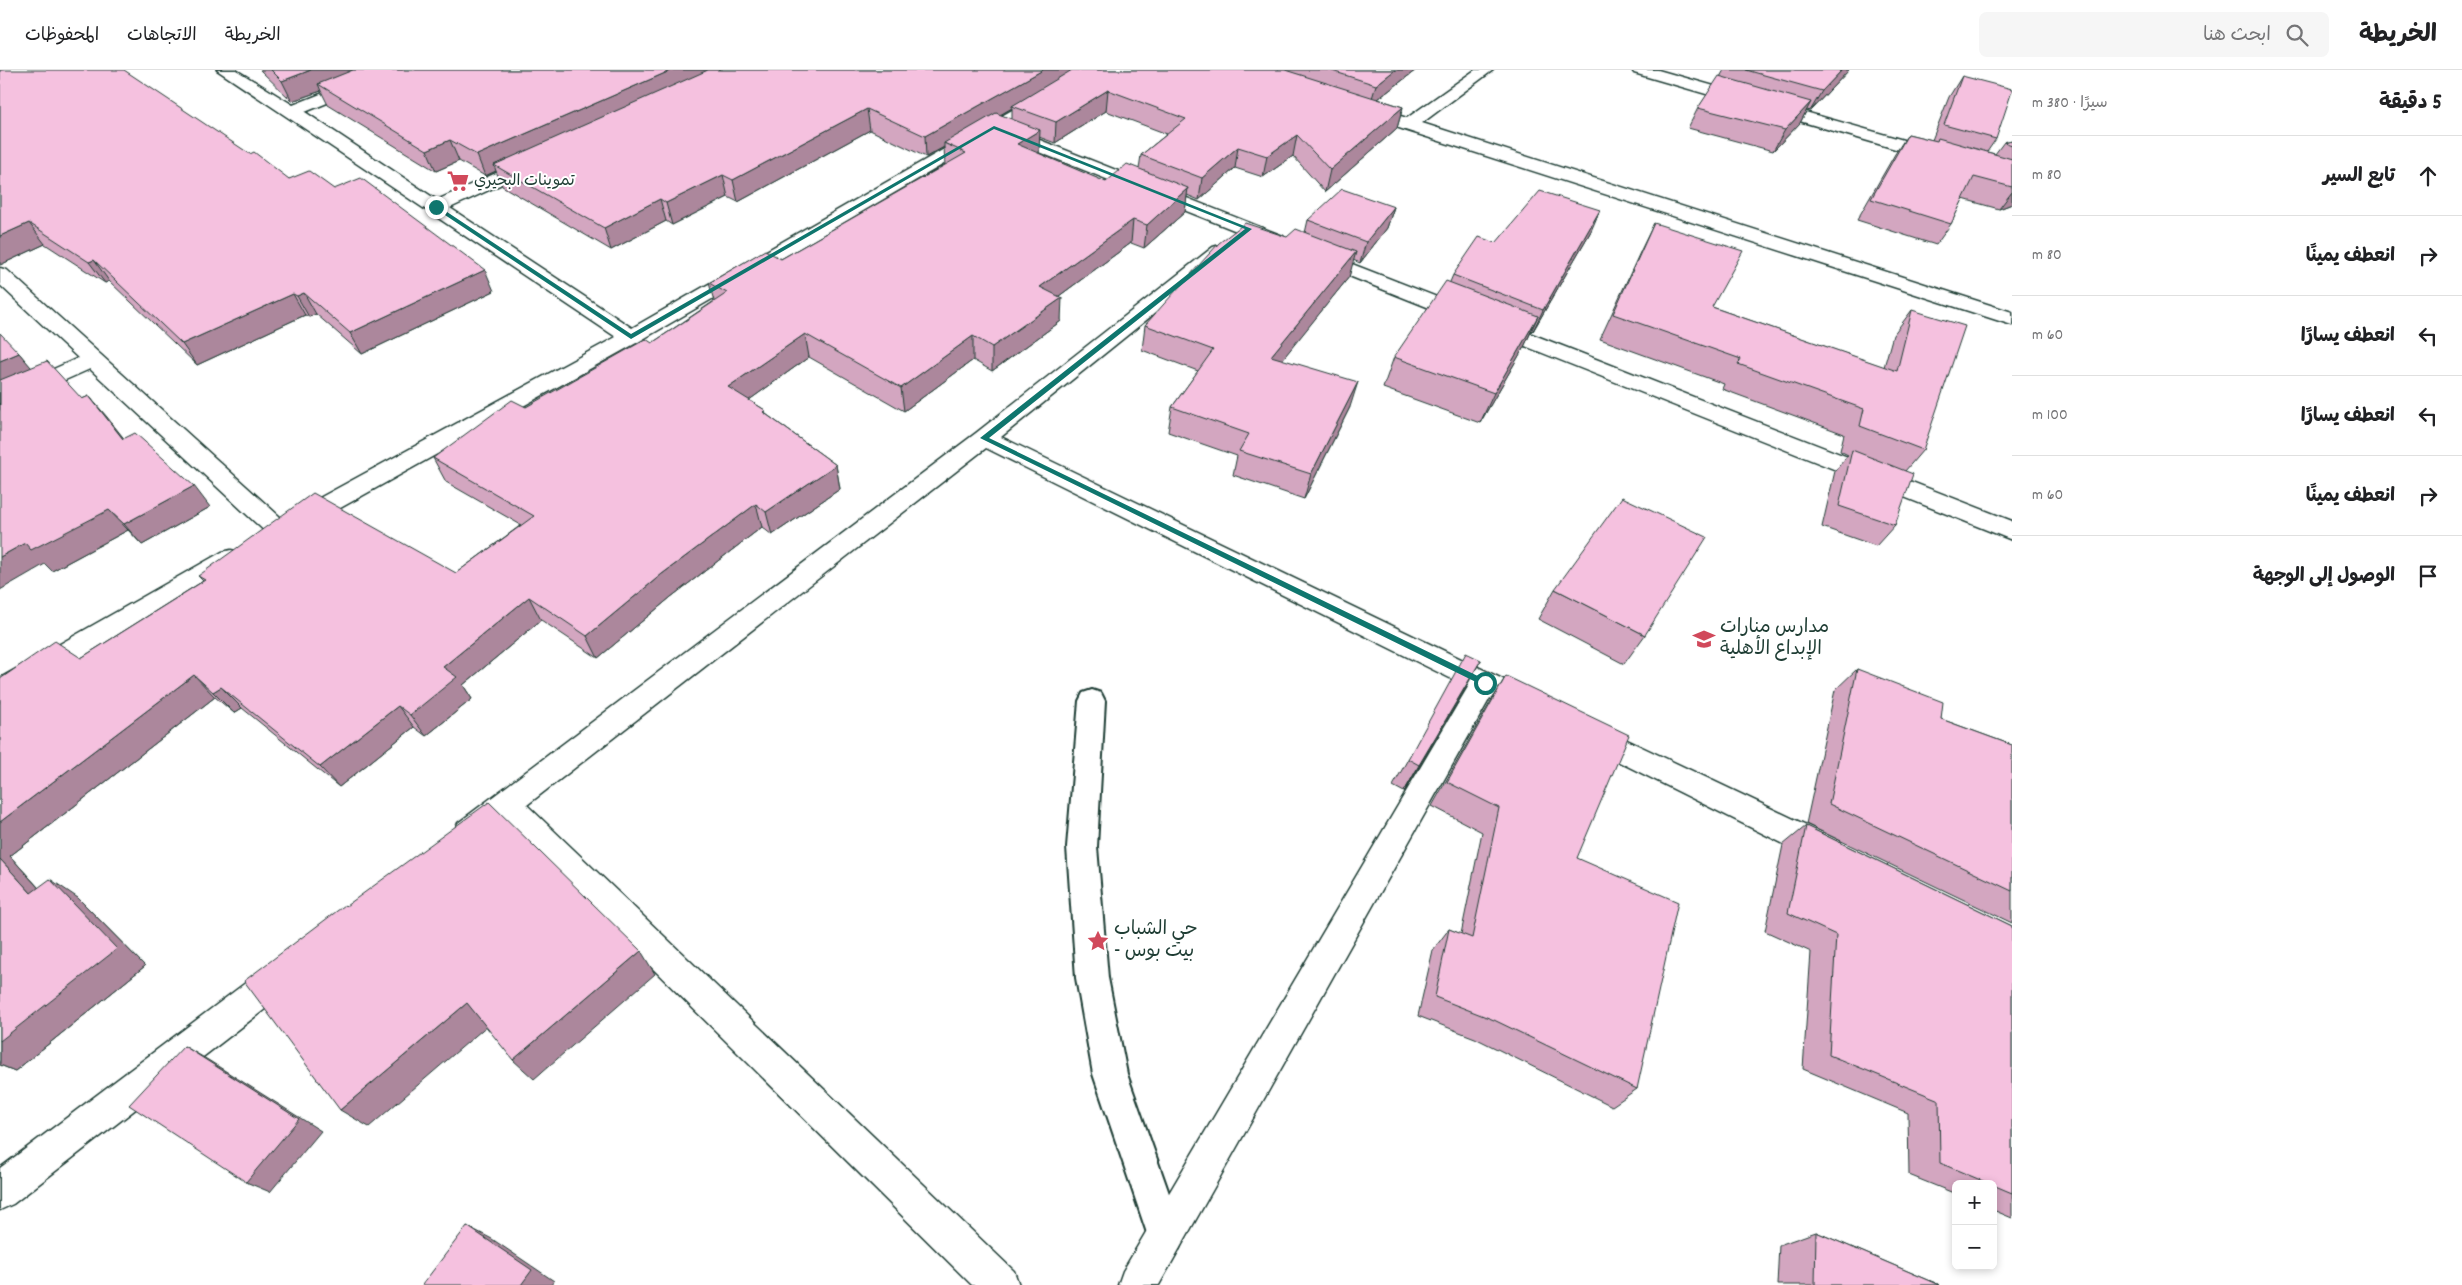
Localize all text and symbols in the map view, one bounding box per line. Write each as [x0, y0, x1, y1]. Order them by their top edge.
search box [1979, 12, 2329, 57]
text: الخريطة [2359, 19, 2437, 53]
icon: search [2283, 21, 2311, 49]
text: ابحث هنا [2203, 23, 2271, 50]
text: المحفوظات [25, 24, 99, 49]
text: الاتجاهات [127, 24, 197, 49]
text: الخريطة [225, 24, 281, 49]
text: 5 دقيقة [2379, 89, 2442, 119]
text: سيرًا · 380 m [2032, 92, 2108, 115]
icon: ahead [2414, 162, 2442, 190]
text: 80 m [2032, 164, 2062, 187]
text: تابع السير [2323, 164, 2395, 191]
supermarket icon: تموينات البحيري [445, 168, 471, 194]
place label: تموينات البحيري [474, 170, 575, 193]
route end [425, 196, 448, 219]
icon: right [2414, 242, 2442, 270]
text: 80 m [2032, 244, 2062, 267]
text: انعطف يمينًا [2306, 244, 2395, 271]
icon: left [2414, 322, 2442, 350]
text: 60 m [2032, 324, 2063, 347]
text: انعطف يسارًا [2301, 324, 2395, 351]
icon: left [2414, 402, 2442, 430]
text: 100 m [2032, 404, 2068, 427]
text: انعطف يسارًا [2301, 404, 2395, 431]
icon: right [2414, 482, 2442, 510]
text: 60 m [2032, 484, 2063, 507]
text: انعطف يمينًا [2306, 484, 2395, 511]
icon: arrive [2414, 562, 2442, 590]
text: الوصول إلى الوجهة [2253, 564, 2395, 591]
place label: مدارس منارات الإبداع الأهلية [1720, 615, 1829, 664]
school or university icon: مدارس منارات الإبداع الأهلية [1691, 626, 1717, 652]
route start [1474, 672, 1497, 695]
place label: حي الشباب - بيت بوس [1114, 917, 1198, 966]
place icon: حي الشباب - بيت بوس [1085, 928, 1111, 954]
map controls [1952, 1180, 1997, 1270]
button: + [1952, 1180, 1997, 1225]
button: − [1952, 1225, 1997, 1270]

